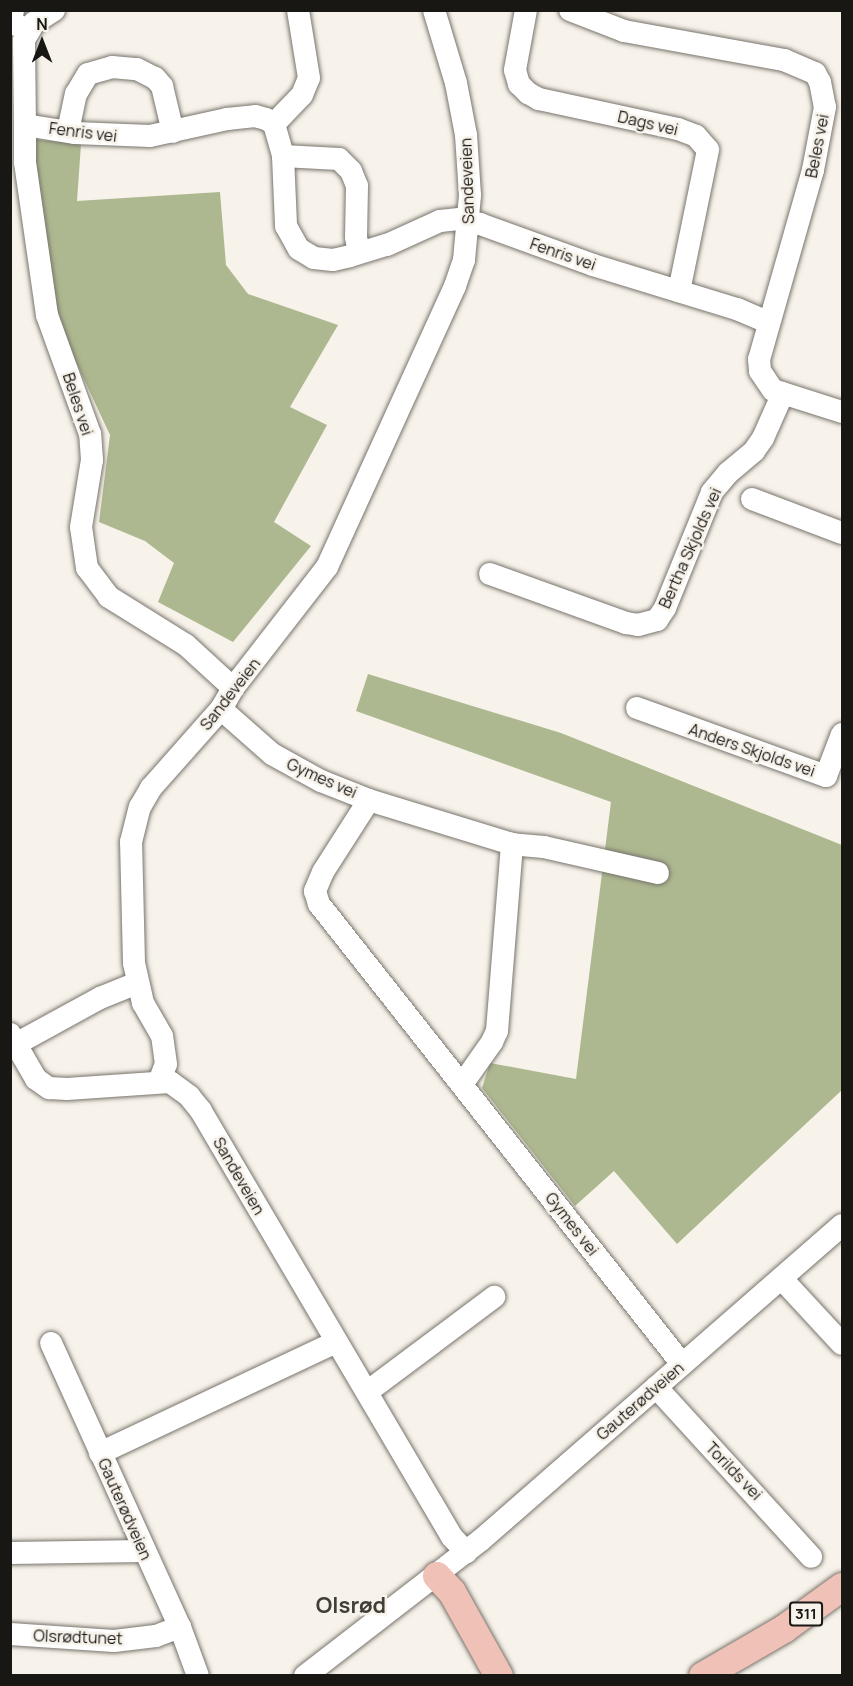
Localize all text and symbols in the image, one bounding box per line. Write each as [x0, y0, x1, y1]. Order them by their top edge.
north arrow [12, 12, 72, 72]
text: N [36, 13, 48, 35]
street label: Dags vei [616, 107, 680, 139]
street label: Beles vei [801, 112, 833, 180]
street label: Fenris vei [48, 118, 118, 146]
street label: Sandeveien [456, 138, 478, 224]
street label: Fenris vei [528, 234, 598, 274]
street label: Beles vei [59, 370, 97, 438]
street label: Bertha Skjolds vei [655, 485, 725, 611]
street label: Sandeveien [196, 654, 264, 734]
street label: Anders Skjolds vei [686, 719, 818, 781]
street label: Gymes vei [284, 754, 360, 802]
street label: Sandeveien [209, 1134, 269, 1218]
street label: Gymes vei [541, 1189, 603, 1259]
street label: Gauterødveien [593, 1358, 687, 1444]
street label: Torilds vei [702, 1438, 766, 1504]
street label: Gauterødveien [94, 1455, 156, 1563]
district label: Olsrød [316, 1593, 386, 1619]
road number: 311 [788, 1602, 824, 1626]
street label: Olsrødtunet [33, 1626, 123, 1648]

